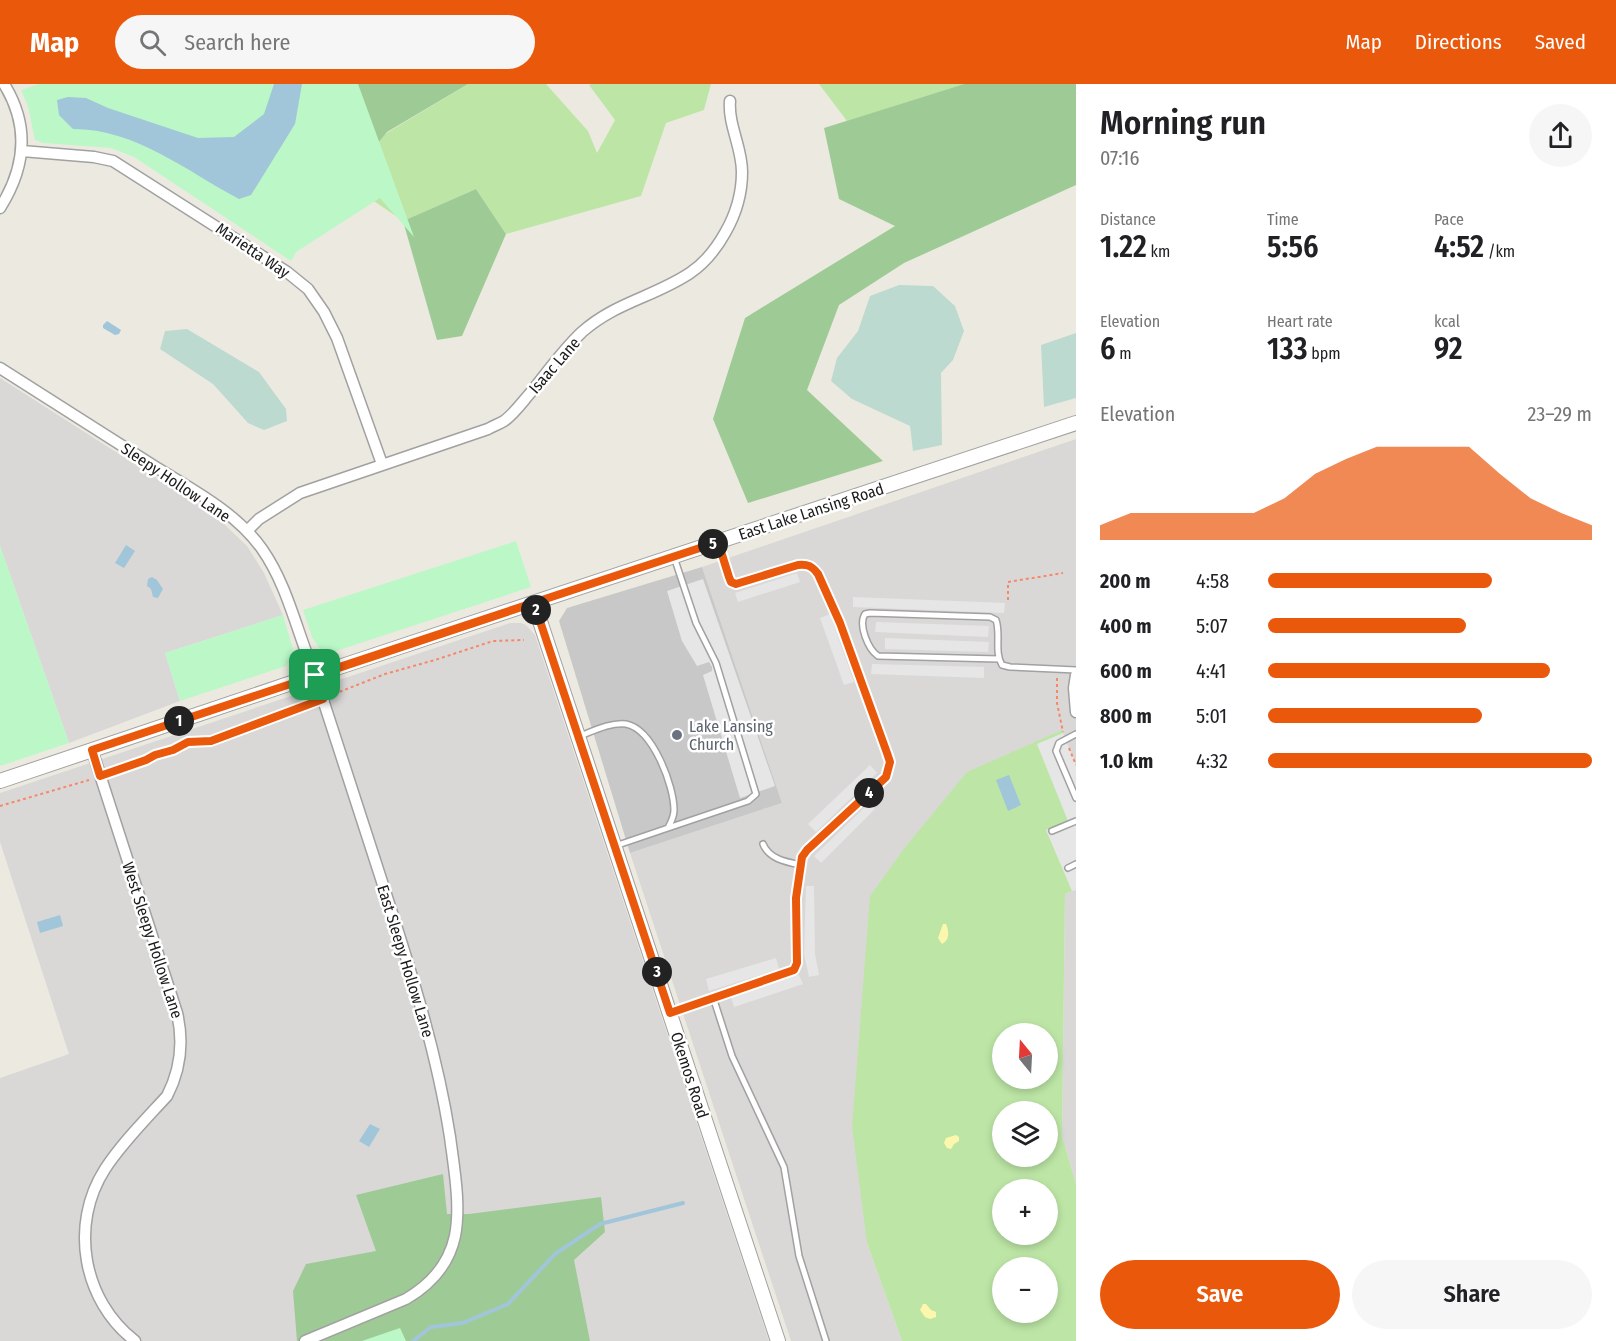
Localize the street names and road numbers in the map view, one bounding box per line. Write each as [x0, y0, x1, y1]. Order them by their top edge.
street label: Marietta Way [212, 219, 294, 283]
street label: Isaac Lane [525, 333, 584, 397]
street label: Sleepy Hollow Lane [118, 439, 234, 526]
street label: East Lake Lansing Road [736, 479, 886, 544]
street label: West Sleepy Hollow Lane [118, 860, 187, 1021]
street label: East Sleepy Hollow Lane [373, 883, 438, 1040]
street label: Okemos Road [667, 1030, 712, 1121]

